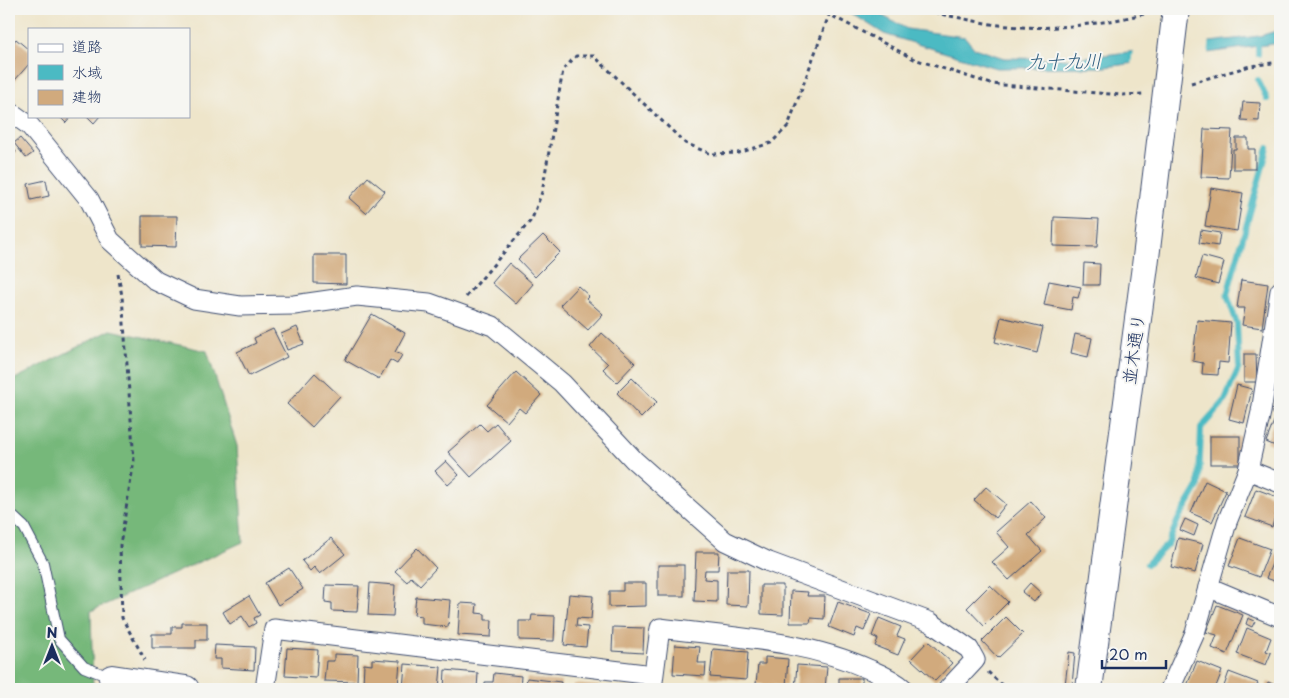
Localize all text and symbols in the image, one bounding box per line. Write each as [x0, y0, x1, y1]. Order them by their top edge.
legend [28, 28, 190, 118]
text: 道路 [72, 34, 102, 57]
water label: 九十九川 [1026, 45, 1102, 75]
text: 水域 [72, 60, 102, 83]
text: 建物 [72, 84, 102, 107]
street label: 並木通り [1114, 311, 1151, 386]
north arrow [28, 620, 78, 670]
text: N [46, 622, 58, 643]
scale bar [1102, 638, 1165, 670]
text: 20 m [1109, 642, 1148, 665]

